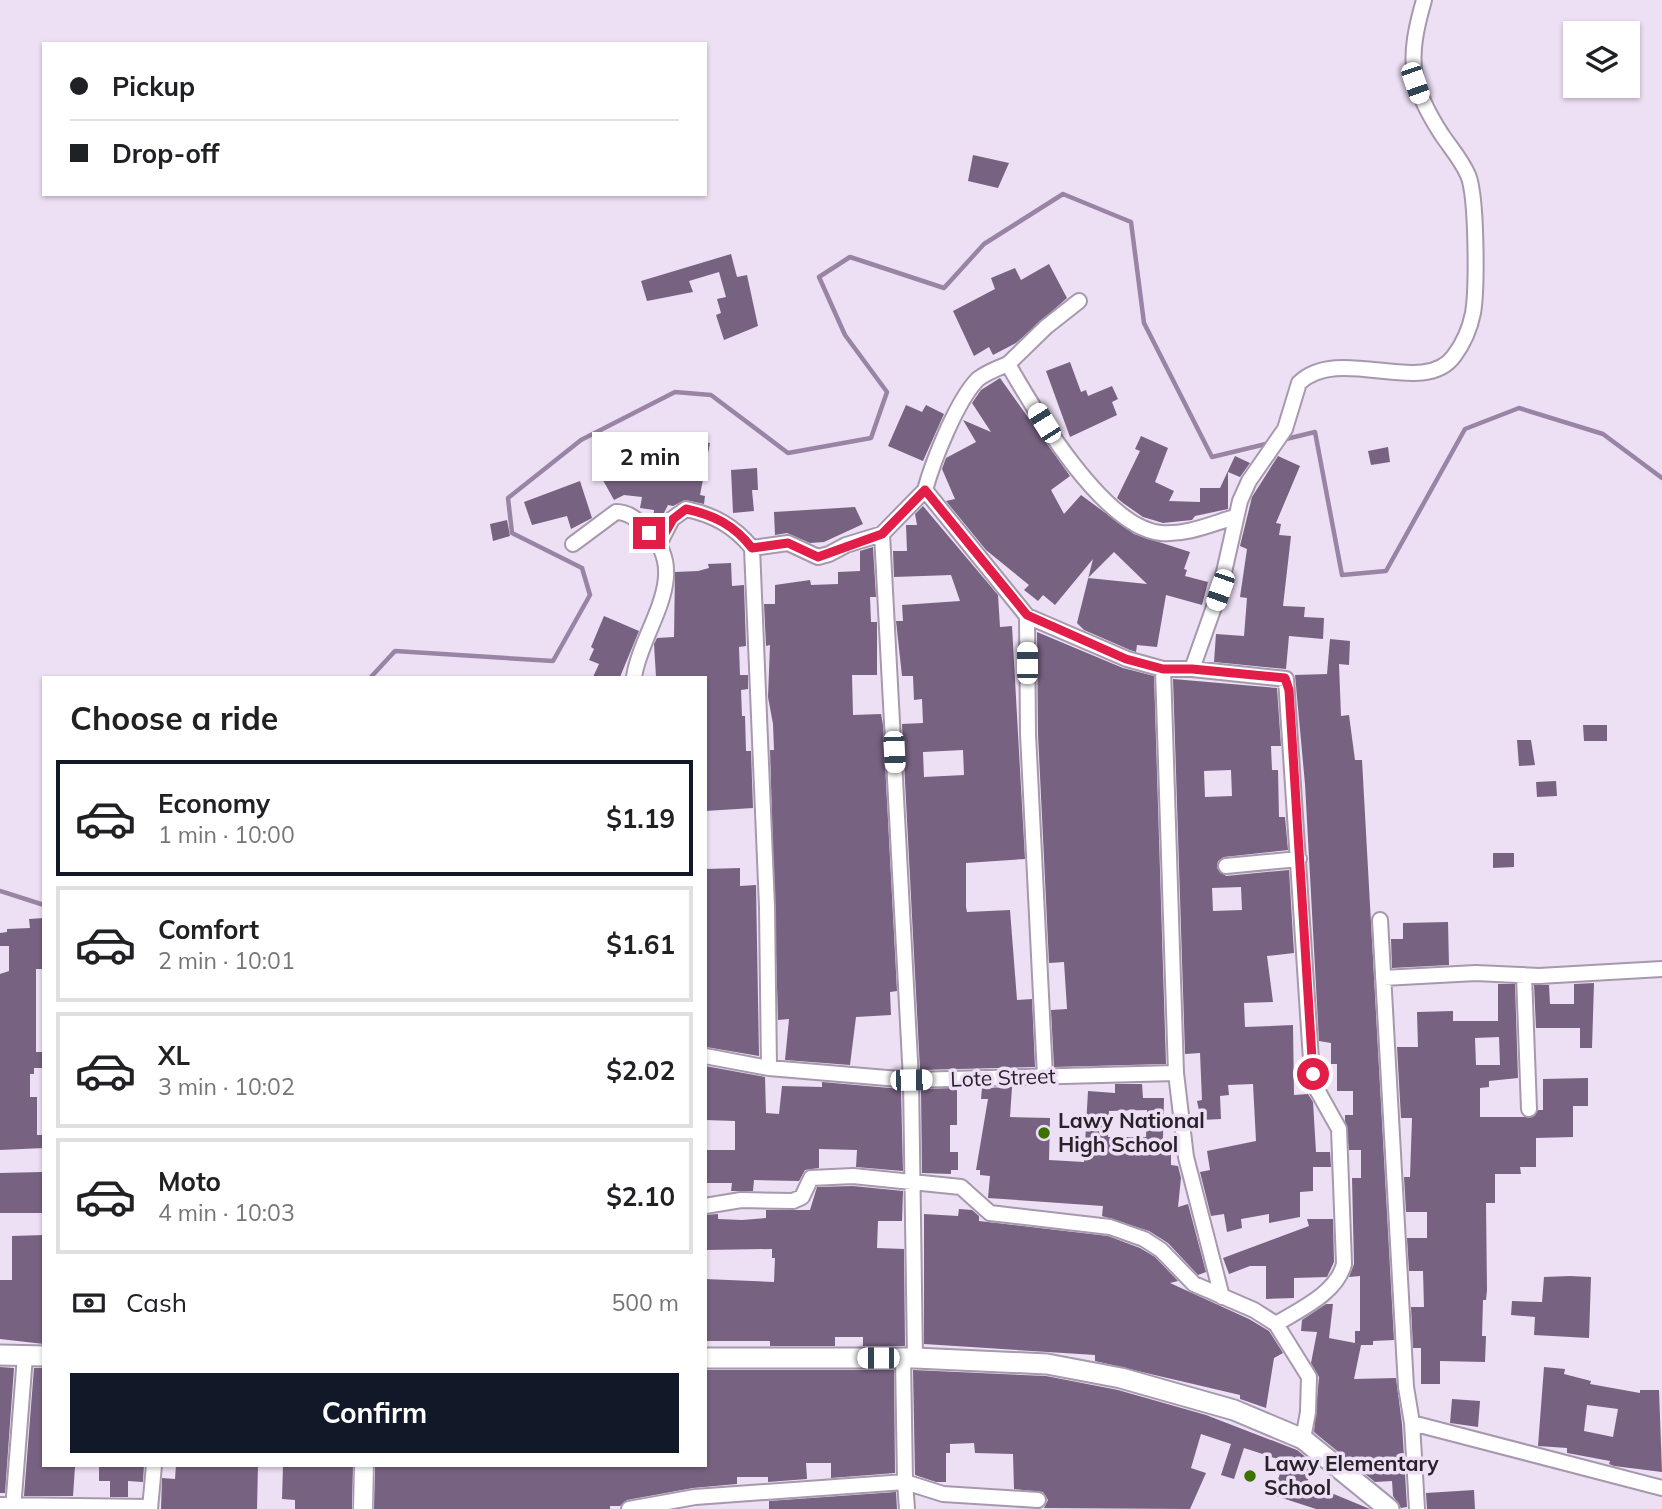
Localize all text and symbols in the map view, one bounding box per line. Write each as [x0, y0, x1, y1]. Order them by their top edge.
map controls [1563, 21, 1640, 98]
button: layers [1563, 21, 1640, 98]
car [1399, 60, 1432, 106]
text: Pickup [112, 70, 195, 103]
text: Drop-off [112, 137, 219, 170]
car [1024, 400, 1065, 446]
callout: 2 min [591, 432, 707, 480]
text: 2 min [620, 442, 680, 471]
route end [633, 517, 665, 549]
car [1204, 567, 1237, 613]
car [1017, 642, 1038, 684]
text: Choose a ride [70, 698, 278, 738]
car [883, 730, 906, 774]
icon: car [74, 787, 137, 850]
text: Economy [158, 787, 270, 820]
text: $1.19 [606, 802, 675, 835]
text: 1 min · 10:00 [158, 820, 295, 849]
icon: car [74, 913, 137, 976]
text: Comfort [158, 913, 259, 946]
text: $1.61 [606, 928, 675, 961]
text: 2 min · 10:01 [158, 946, 295, 975]
icon: car [74, 1039, 137, 1102]
text: XL [158, 1039, 190, 1072]
text: $2.02 [606, 1054, 675, 1087]
route start [1297, 1058, 1329, 1090]
street label: Lote Street [950, 1062, 1056, 1092]
car [890, 1069, 933, 1091]
text: 3 min · 10:02 [158, 1072, 295, 1101]
place label: Lawy National High School [1058, 1107, 1205, 1157]
marker: Lawy National High School [1036, 1125, 1052, 1141]
icon: car [74, 1165, 137, 1228]
text: Moto [158, 1165, 221, 1198]
text: $2.10 [606, 1180, 675, 1213]
text: 4 min · 10:03 [158, 1198, 295, 1227]
icon: cash [70, 1284, 108, 1322]
text: Cash [126, 1286, 187, 1319]
text: 500 m [611, 1288, 679, 1317]
car [858, 1348, 900, 1369]
button: Confirm [70, 1373, 679, 1453]
place label: Lawy Elementary School [1264, 1450, 1439, 1500]
marker: Lawy Elementary School [1242, 1468, 1258, 1484]

